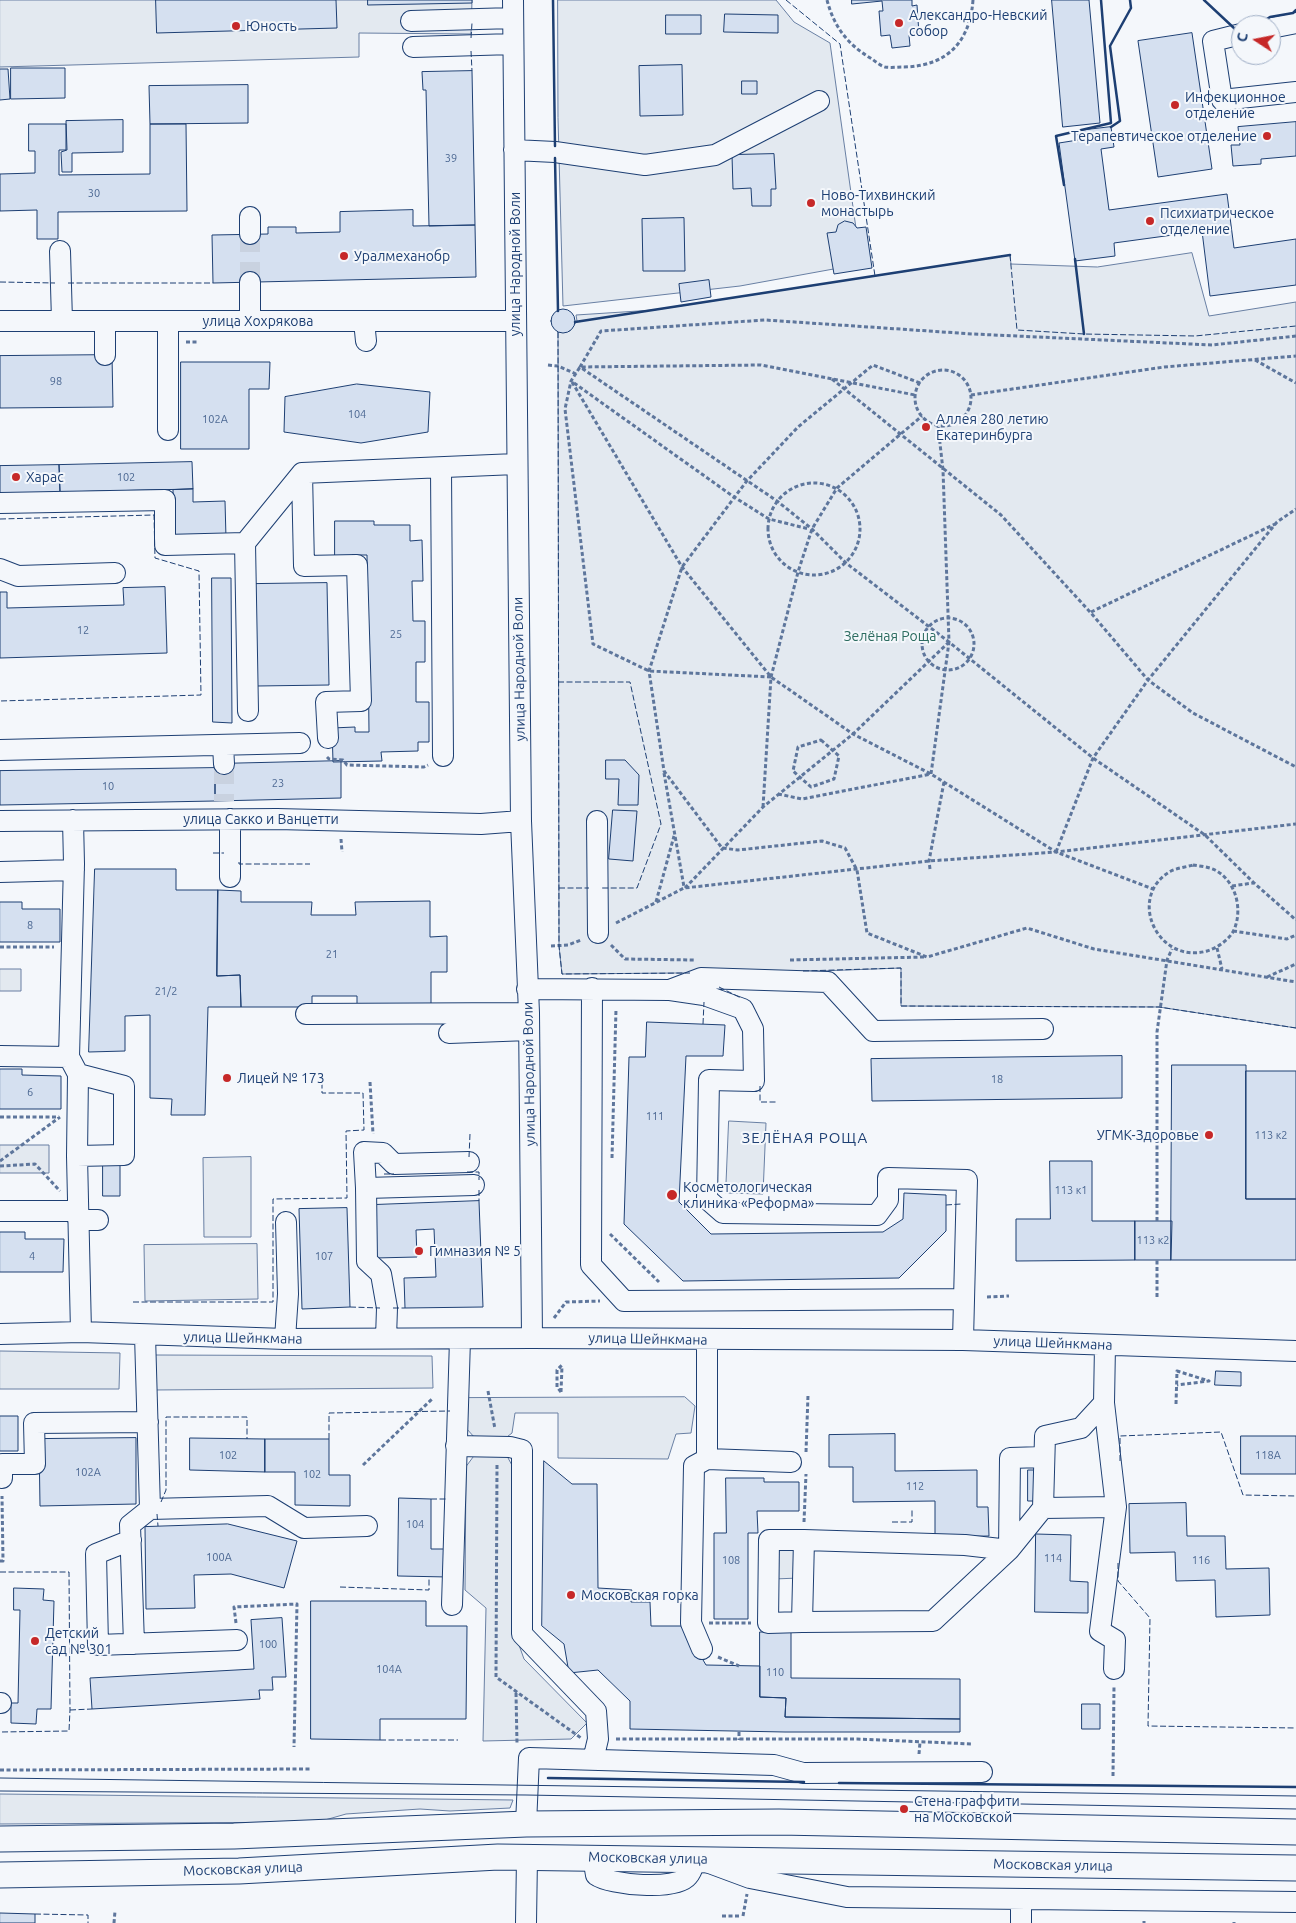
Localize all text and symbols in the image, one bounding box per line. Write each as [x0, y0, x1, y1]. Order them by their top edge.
place label: Александро-Невский собор [909, 7, 1048, 40]
north arrow [1231, 15, 1281, 65]
marker: Александро-Невский собор [893, 17, 905, 29]
place label: Юность [246, 18, 297, 34]
marker: Юность [230, 20, 242, 32]
text: С [1234, 31, 1251, 43]
place label: Инфекционное отделение [1185, 89, 1286, 121]
marker: Инфекционное отделение [1169, 99, 1181, 111]
place label: Терапевтическое отделение [1071, 128, 1257, 144]
marker: Терапевтическое отделение [1261, 130, 1273, 142]
house number: 39 [445, 151, 457, 165]
house number: 30 [88, 186, 100, 200]
place label: Ново-Тихвинский монастырь [821, 187, 935, 220]
street label: улица Народной Воли [507, 192, 523, 336]
marker: Ново-Тихвинский монастырь [805, 197, 817, 209]
place label: Психиатрическое отделение [1160, 205, 1274, 238]
marker: Психиатрическое отделение [1144, 215, 1156, 227]
place label: Уралмеханобр [354, 248, 450, 264]
marker: Уралмеханобр [338, 250, 350, 262]
street label: улица Хохрякова [203, 313, 313, 329]
house number: 98 [50, 374, 62, 388]
house number: 104 [348, 407, 366, 421]
place label: Аллея 280 летию Екатеринбурга [936, 411, 1049, 444]
house number: 102А [202, 412, 228, 426]
marker: Аллея 280 летию Екатеринбурга [920, 421, 932, 433]
place label: Харас [26, 469, 64, 485]
house number: 102 [117, 470, 135, 484]
marker: Харас [10, 471, 22, 483]
street label: улица Народной Воли [509, 597, 529, 741]
house number: 12 [77, 623, 89, 637]
house number: 25 [390, 627, 402, 641]
park label: Зелёная Роща [844, 628, 936, 644]
house number: 23 [272, 776, 284, 790]
house number: 10 [102, 779, 114, 793]
street label: улица Сакко и Ванцетти [183, 811, 339, 827]
house number: 8 [27, 918, 33, 932]
house number: 21 [326, 947, 338, 961]
house number: 21/2 [155, 984, 177, 998]
street label: улица Народной Воли [519, 1002, 539, 1146]
place label: Лицей № 173 [237, 1070, 325, 1086]
marker: Лицей № 173 [221, 1072, 233, 1084]
house number: 18 [991, 1072, 1003, 1086]
house number: 6 [27, 1085, 33, 1099]
house number: 111 [646, 1109, 664, 1123]
place label: УГМК-Здоровье [1097, 1127, 1199, 1143]
house number: 113 к2 [1255, 1128, 1287, 1142]
district label: ЗЕЛЁНАЯ РОЩА [740, 1129, 870, 1147]
marker: УГМК-Здоровье [1203, 1129, 1215, 1141]
place label: Косметологическая клиника «Реформа» [683, 1179, 814, 1212]
house number: 113 к1 [1055, 1183, 1087, 1197]
marker: Косметологическая клиника «Реформа» [665, 1188, 679, 1202]
house number: 113 к2 [1137, 1233, 1169, 1247]
place label: Гимназия № 5 [429, 1243, 521, 1259]
marker: Гимназия № 5 [413, 1245, 425, 1257]
house number: 4 [29, 1249, 35, 1263]
house number: 107 [315, 1249, 333, 1263]
street label: улица Шейнкмана [183, 1329, 303, 1347]
street label: улица Шейнкмана [588, 1330, 708, 1348]
street label: улица Шейнкмана [993, 1333, 1113, 1353]
house number: 102 [219, 1448, 237, 1462]
house number: 118А [1255, 1448, 1281, 1462]
house number: 102А [75, 1465, 101, 1479]
house number: 102 [303, 1467, 321, 1481]
house number: 112 [906, 1479, 924, 1493]
house number: 104 [406, 1517, 424, 1531]
house number: 100А [206, 1550, 232, 1564]
house number: 114 [1044, 1551, 1062, 1565]
house number: 108 [722, 1553, 740, 1567]
house number: 116 [1192, 1553, 1210, 1567]
place label: Московская горка [581, 1587, 699, 1603]
marker: Московская горка [565, 1589, 577, 1601]
place label: Детский сад № 301 [45, 1625, 112, 1658]
marker: Детский сад № 301 [29, 1635, 41, 1647]
house number: 100 [259, 1637, 277, 1651]
house number: 104А [376, 1662, 402, 1676]
house number: 110 [766, 1665, 784, 1679]
place label: Стена граффити на Московской [914, 1793, 1020, 1825]
marker: Стена граффити на Московской [898, 1803, 910, 1815]
street label: Московская улица [588, 1849, 708, 1867]
street label: Московская улица [993, 1856, 1113, 1874]
street label: Московская улица [183, 1859, 303, 1879]

